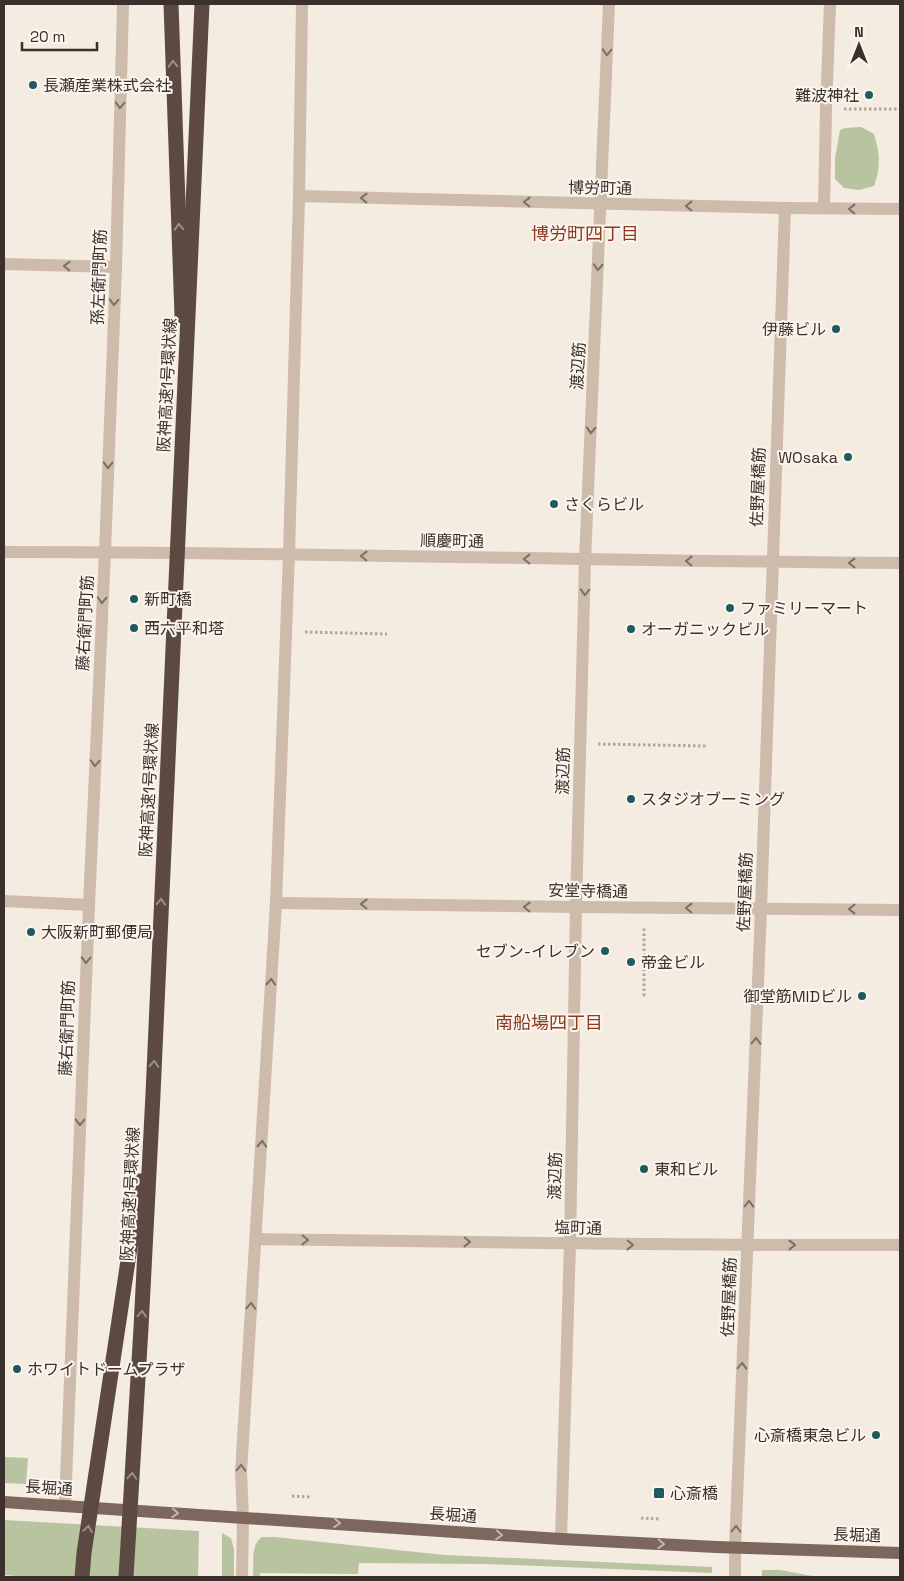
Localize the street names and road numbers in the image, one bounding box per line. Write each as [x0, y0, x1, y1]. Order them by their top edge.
street label: 博労町通 [568, 177, 632, 199]
street label: 孫左衛門町筋 [87, 229, 111, 325]
street label: 阪神高速1号環状線 [153, 317, 181, 453]
street label: 渡辺筋 [566, 341, 590, 391]
street label: 佐野屋橋筋 [746, 447, 770, 527]
street label: 順慶町通 [420, 530, 484, 552]
street label: 藤右衛門町筋 [72, 575, 98, 671]
street label: 阪神高速1号環状線 [135, 722, 163, 858]
street label: 渡辺筋 [552, 747, 574, 795]
street label: 佐野屋橋筋 [733, 852, 757, 932]
street label: 安堂寺橋通 [548, 880, 628, 902]
street label: 藤右衛門町筋 [55, 980, 79, 1076]
street label: 阪神高速1号環状線 [116, 1126, 144, 1262]
street label: 渡辺筋 [544, 1152, 566, 1200]
street label: 塩町通 [554, 1217, 602, 1239]
street label: 佐野屋橋筋 [717, 1257, 741, 1337]
street label: 長堀通 [24, 1476, 74, 1500]
street label: 長堀通 [428, 1503, 478, 1527]
street label: 長堀通 [833, 1524, 881, 1546]

